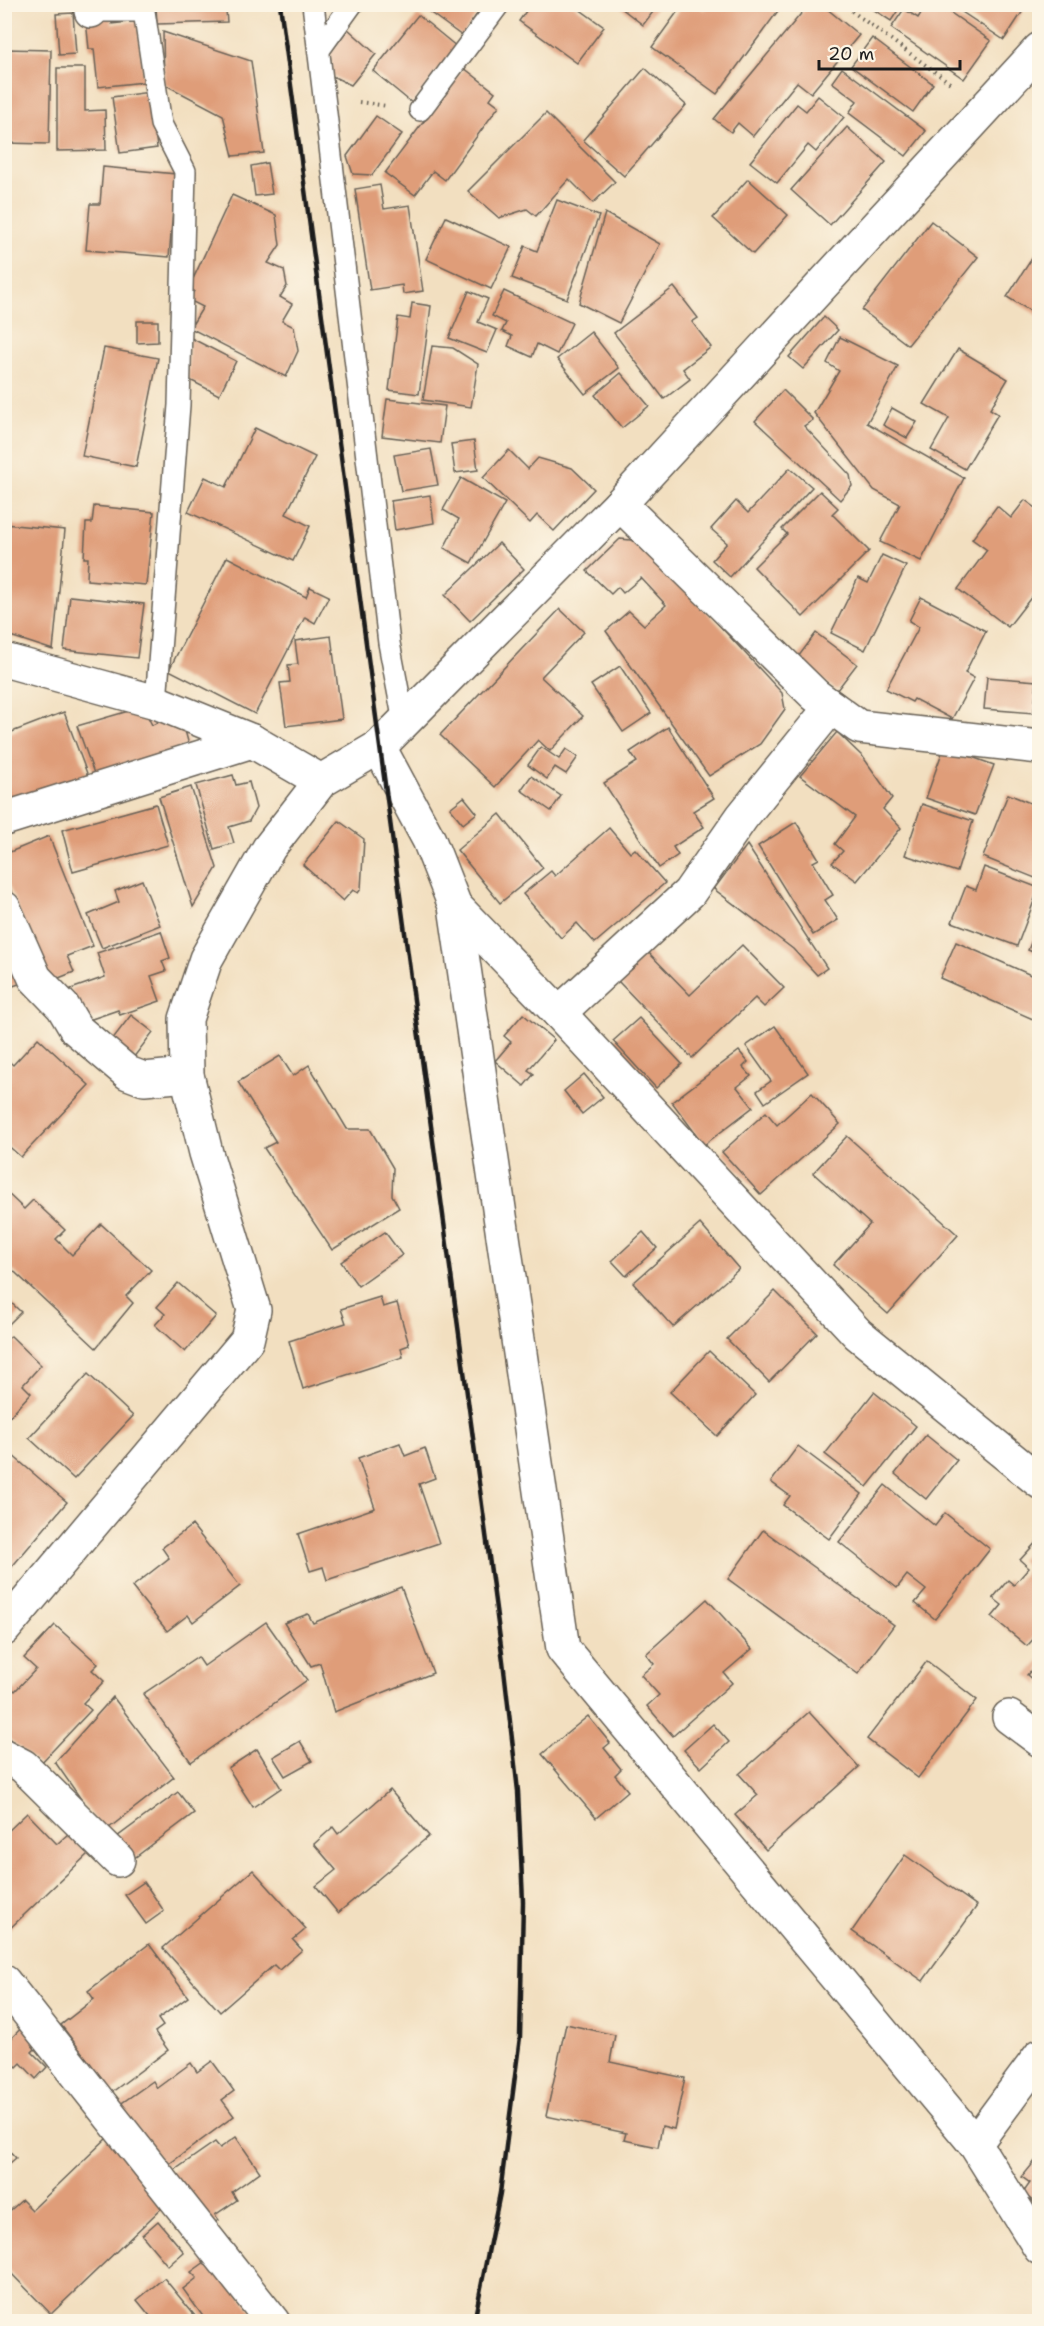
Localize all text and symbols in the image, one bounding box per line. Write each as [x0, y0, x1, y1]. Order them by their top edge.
scale bar [819, 33, 960, 71]
text: 20 m [828, 42, 874, 66]

